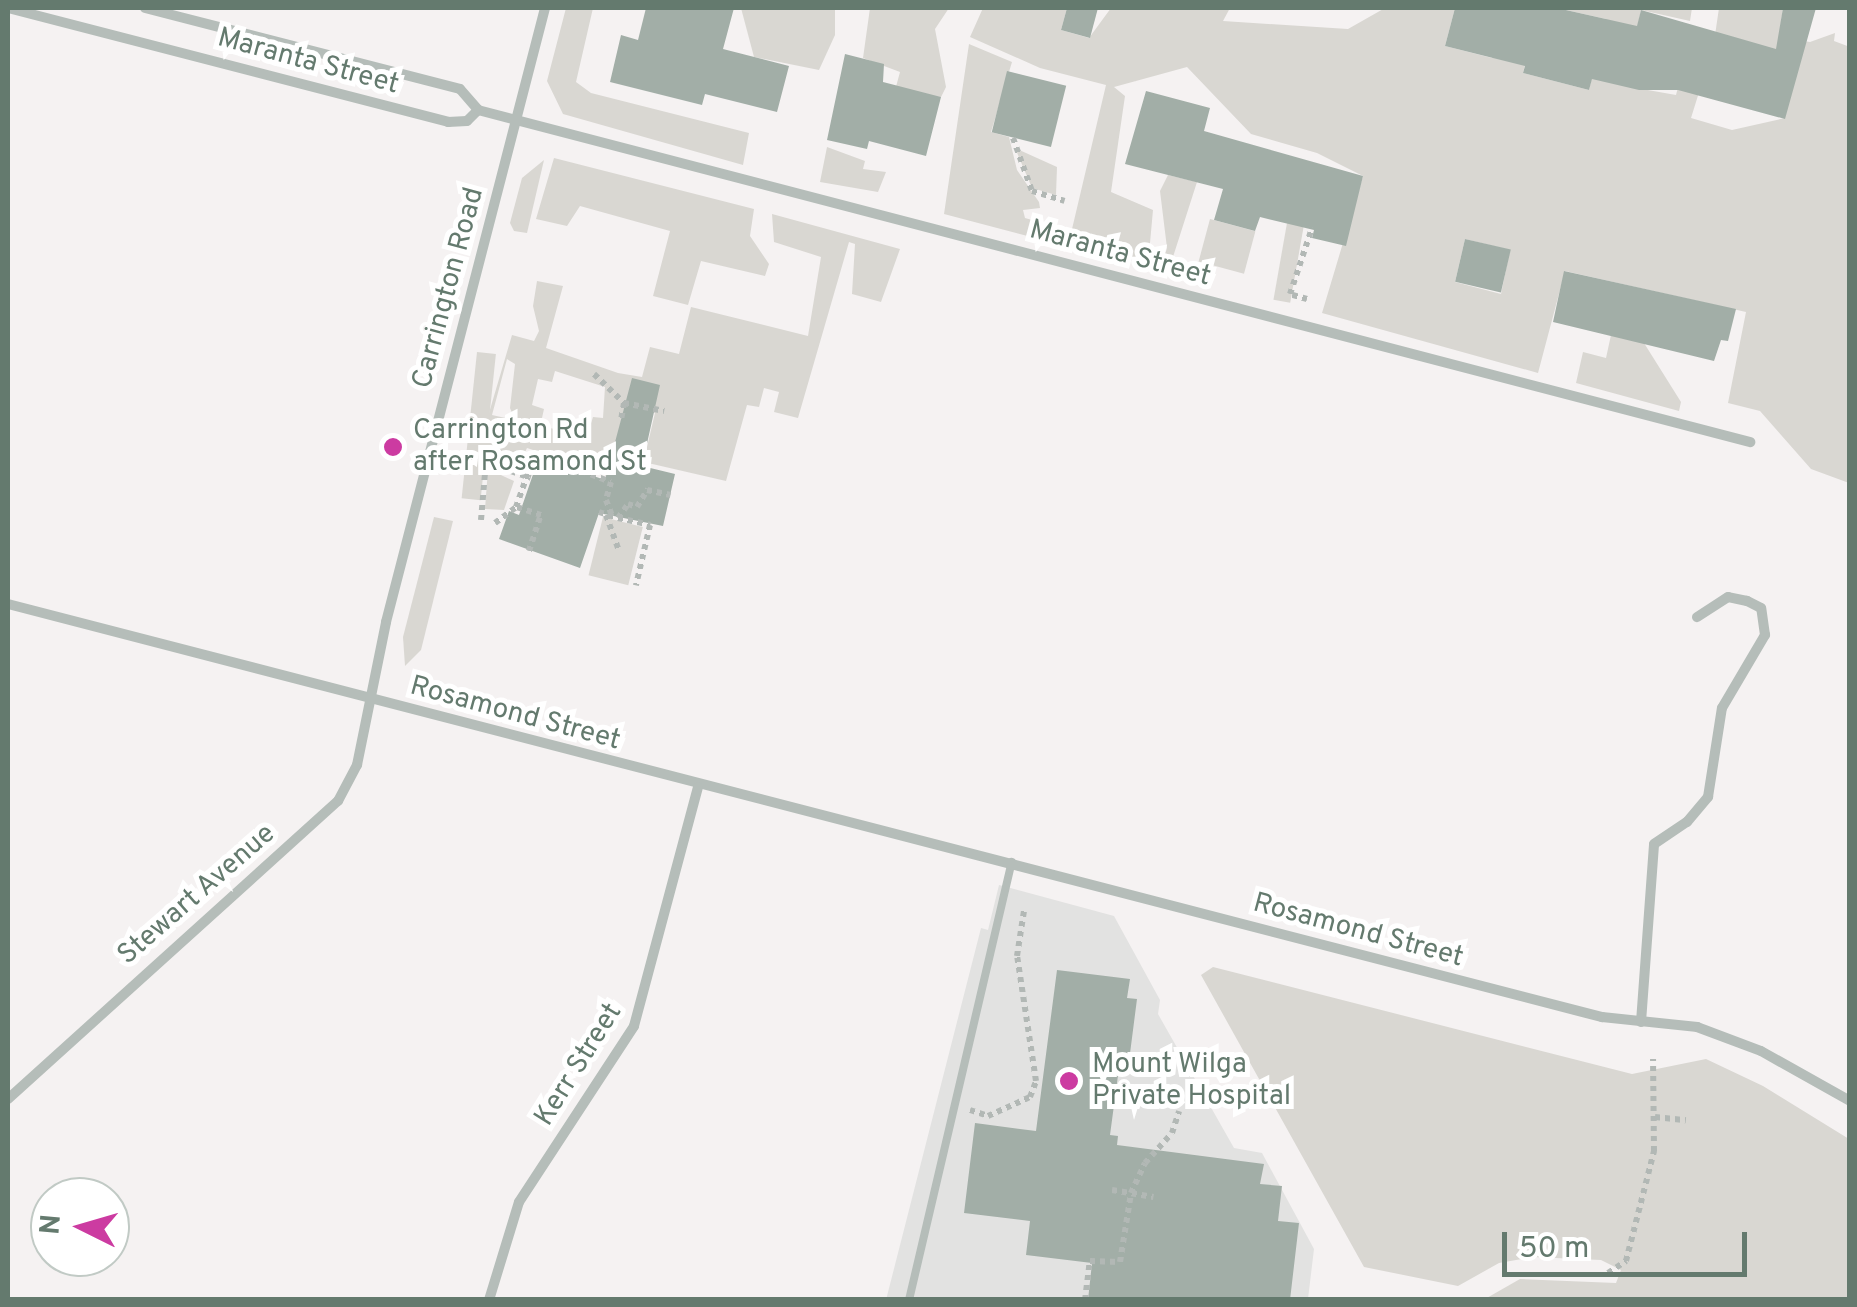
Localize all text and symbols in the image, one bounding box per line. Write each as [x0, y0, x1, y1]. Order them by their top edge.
street label: Maranta Street [214, 22, 402, 102]
street label: Carrington Road [406, 184, 492, 392]
street label: Maranta Street [1026, 214, 1214, 294]
place label: Carrington Rd after Rosamond St [413, 414, 647, 480]
marker: Carrington Rd after Rosamond St [382, 436, 404, 458]
street label: Rosamond Street [406, 670, 624, 758]
street label: Stewart Avenue [111, 817, 283, 973]
street label: Rosamond Street [1249, 887, 1467, 975]
street label: Kerr Street [528, 997, 630, 1133]
place label: Mount Wilga Private Hospital [1092, 1048, 1291, 1114]
marker: Mount Wilga Private Hospital [1056, 1068, 1082, 1094]
north arrow [30, 1177, 130, 1277]
scale bar [1507, 1212, 1752, 1274]
text: N [33, 1213, 71, 1236]
text: 50 m [1519, 1231, 1589, 1268]

